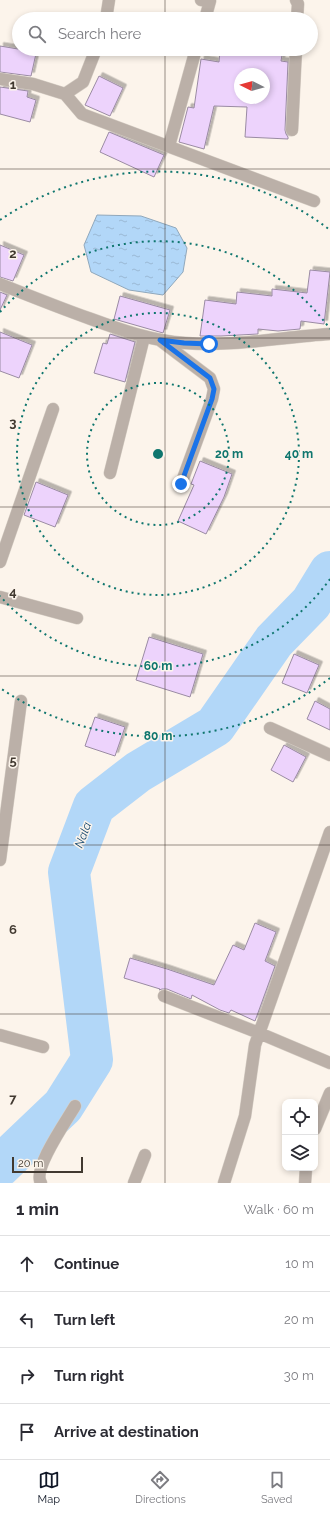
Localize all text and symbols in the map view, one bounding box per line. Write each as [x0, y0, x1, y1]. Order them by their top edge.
search box [12, 12, 318, 56]
icon: search [26, 23, 48, 45]
text: Search here [58, 25, 141, 43]
north arrow [234, 68, 270, 104]
text: 1 [10, 77, 17, 92]
text: 2 [9, 246, 17, 261]
route start [200, 335, 218, 353]
text: 3 [9, 415, 17, 430]
centre of rings [151, 447, 165, 461]
text: 20 m [215, 447, 243, 461]
text: 40 m [285, 447, 313, 461]
route end [172, 475, 190, 493]
text: 4 [9, 584, 17, 599]
text: 60 m [144, 659, 172, 673]
text: 80 m [144, 729, 172, 743]
text: 5 [9, 753, 17, 768]
water label: Nala [72, 820, 94, 850]
text: 6 [9, 922, 17, 937]
text: 7 [9, 1091, 17, 1106]
map controls [282, 1099, 318, 1171]
button: locate [282, 1099, 318, 1135]
button: layers [282, 1135, 318, 1171]
scale bar [12, 1155, 83, 1174]
text: 20 m [18, 1157, 43, 1170]
text: 1 min [16, 1199, 59, 1219]
text: Walk · 60 m [243, 1202, 314, 1217]
icon: ahead [16, 1253, 38, 1275]
text: Continue [54, 1255, 119, 1273]
text: 10 m [285, 1256, 314, 1271]
icon: left [16, 1309, 38, 1331]
text: Turn left [54, 1311, 115, 1329]
text: 20 m [284, 1312, 314, 1327]
icon: right [16, 1365, 38, 1387]
text: Turn right [54, 1367, 124, 1385]
text: 30 m [284, 1368, 314, 1383]
icon: arrive [16, 1421, 38, 1443]
text: Arrive at destination [54, 1423, 199, 1441]
tab: Map [38, 1469, 60, 1506]
tab: Directions [135, 1469, 186, 1506]
tab: Saved [261, 1469, 292, 1506]

